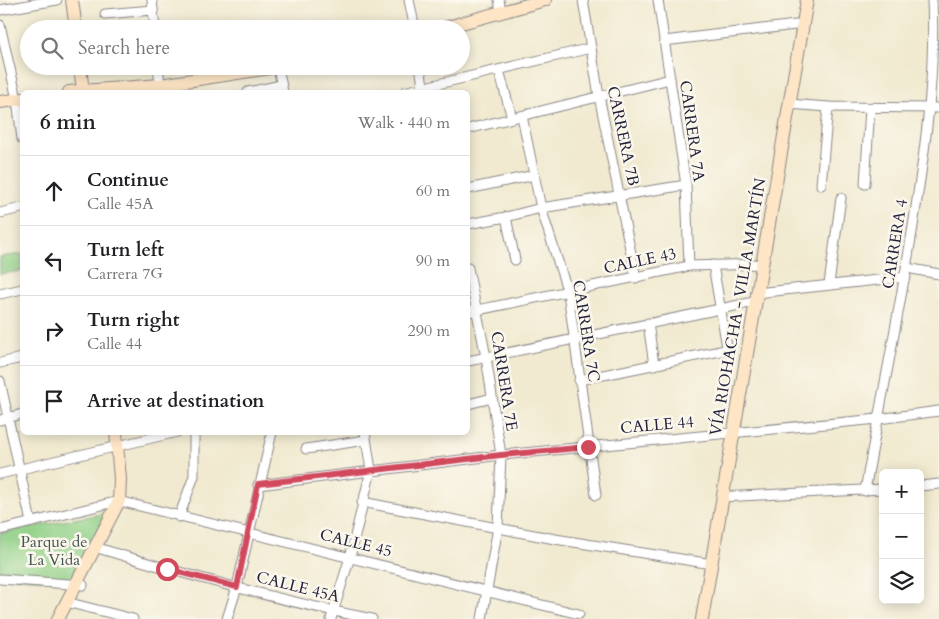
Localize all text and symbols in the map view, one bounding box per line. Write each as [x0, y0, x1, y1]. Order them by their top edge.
search box [20, 20, 470, 75]
icon: search [38, 34, 66, 62]
text: Search here [78, 35, 170, 61]
street label: CARRERA 7A [674, 79, 710, 184]
street label: CARRERA 7B [602, 84, 644, 188]
text: 6 min [40, 108, 96, 137]
text: Walk · 440 m [358, 112, 450, 134]
text: Continue [87, 167, 169, 193]
street label: VÍA RIOHACHA - VILLA MARTÍN [704, 176, 772, 438]
icon: ahead [40, 177, 68, 205]
text: 60 m [416, 180, 450, 202]
text: Calle 45A [87, 193, 154, 215]
street label: CARRERA 4 [877, 198, 913, 290]
text: Turn left [87, 237, 164, 263]
street label: CALLE 43 [602, 243, 678, 279]
icon: left [40, 247, 68, 275]
text: 90 m [416, 250, 450, 272]
text: Carrera 7G [87, 263, 163, 285]
street label: CARRERA 7C [567, 278, 605, 384]
text: Turn right [87, 307, 179, 333]
icon: right [40, 317, 68, 345]
text: 290 m [408, 320, 450, 342]
street label: CARRERA 7E [485, 330, 523, 432]
text: Calle 44 [87, 333, 142, 355]
icon: arrive [40, 387, 68, 415]
text: Arrive at destination [87, 388, 264, 414]
street label: CALLE 44 [619, 411, 695, 439]
route end [577, 436, 600, 459]
map controls [879, 469, 924, 604]
button: + [879, 469, 924, 514]
button: − [879, 514, 924, 559]
street label: CALLE 45 [318, 523, 394, 563]
park label: Parque de La Vida [21, 531, 87, 571]
route start [156, 558, 179, 581]
button: layers [879, 559, 924, 604]
street label: CALLE 45A [254, 566, 342, 608]

